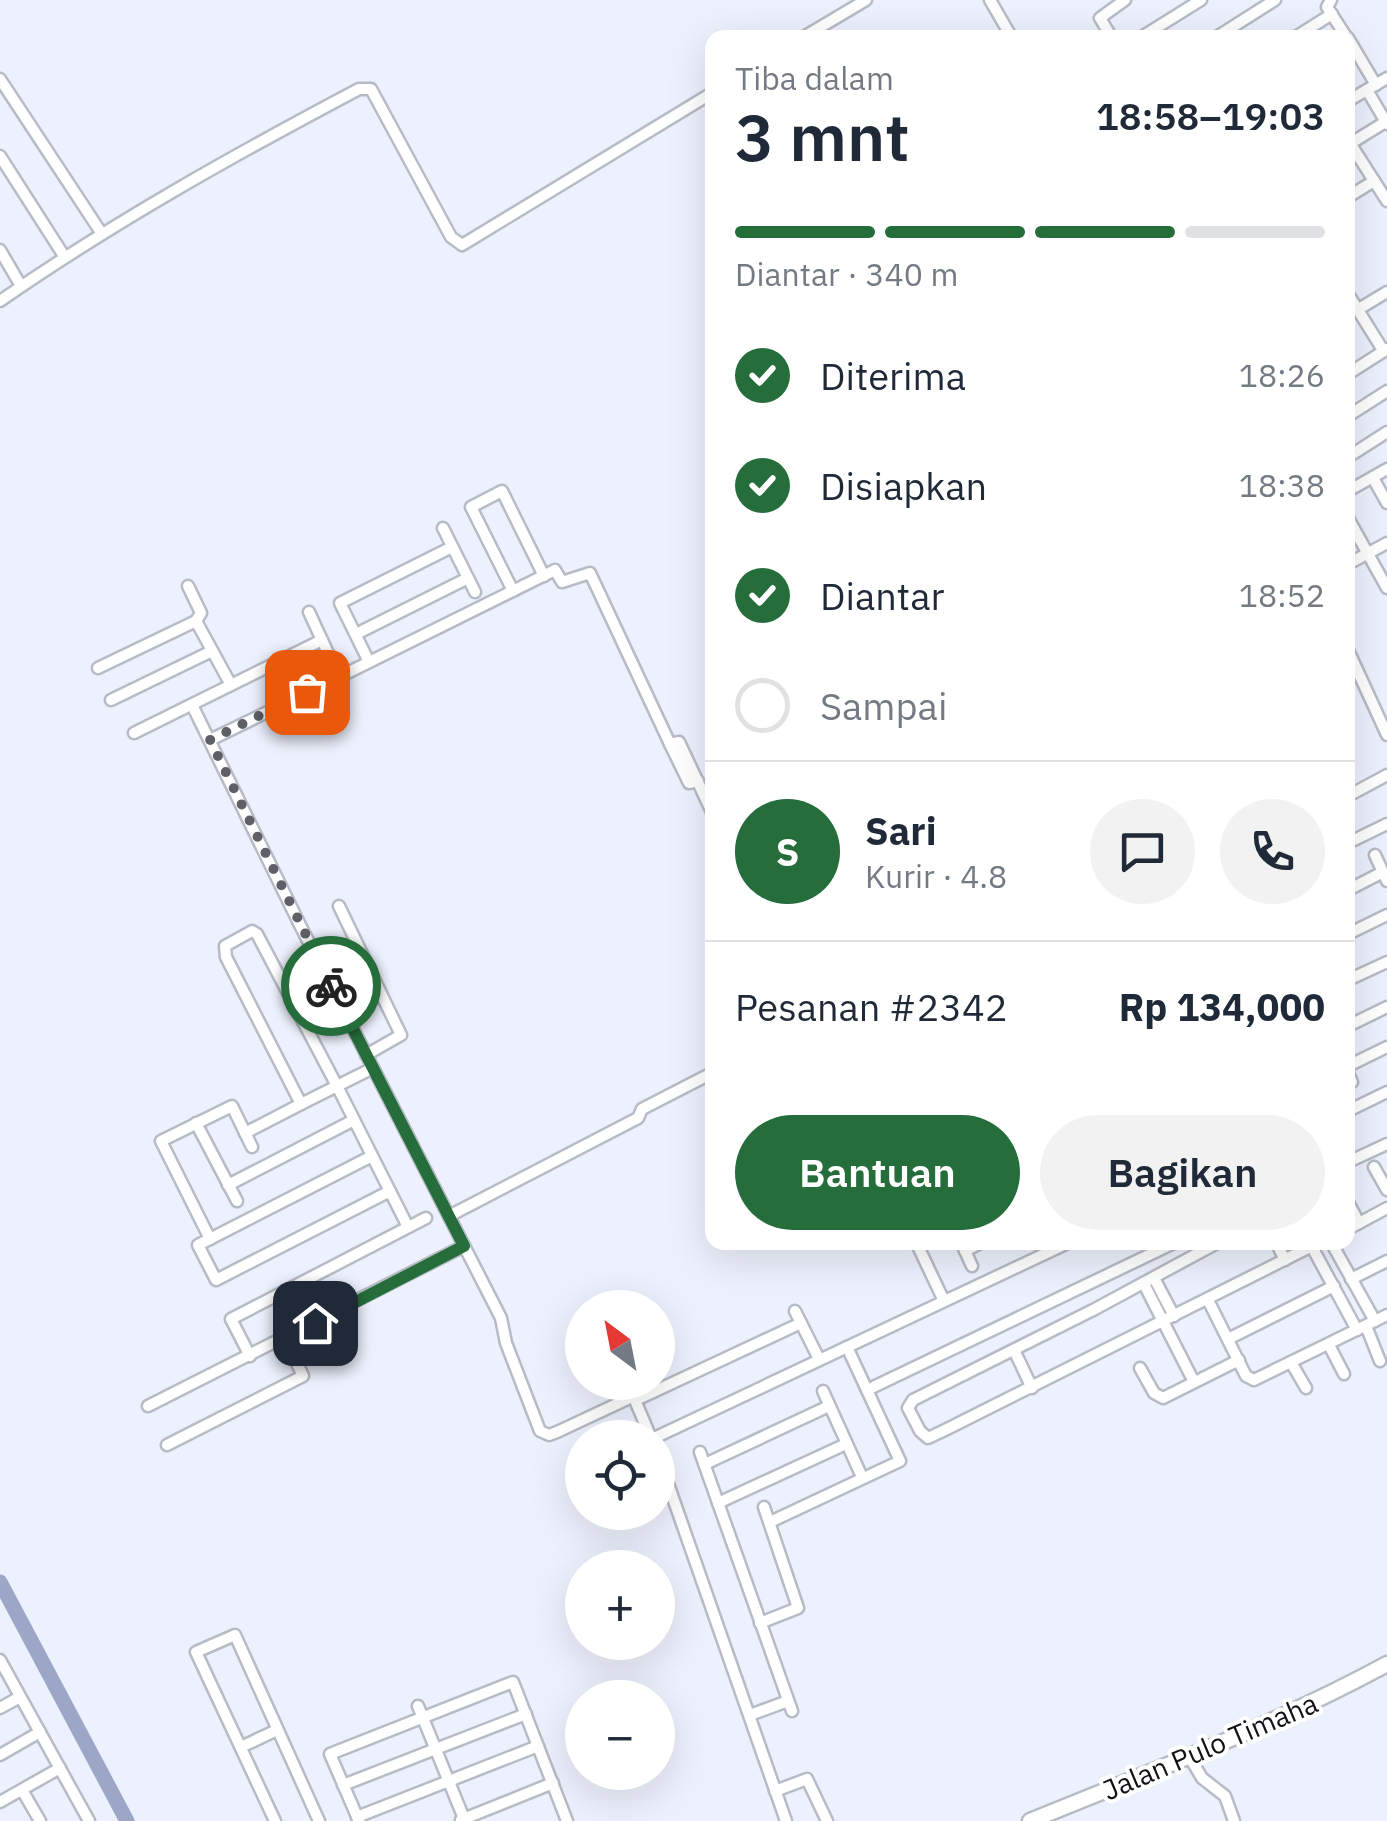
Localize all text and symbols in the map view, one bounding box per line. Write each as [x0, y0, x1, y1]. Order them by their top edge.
text: Tiba dalam [735, 57, 894, 99]
text: 18:58–19:03 [1096, 91, 1325, 140]
text: 3 mnt [735, 94, 910, 179]
text: Diantar · 340 m [735, 253, 958, 295]
icon: check [735, 348, 790, 403]
text: Diterima [820, 351, 966, 400]
text: 18:26 [1239, 354, 1325, 396]
icon: check [735, 458, 790, 513]
text: Disiapkan [820, 461, 987, 510]
text: 18:38 [1239, 464, 1325, 506]
icon: check [735, 568, 790, 623]
text: Diantar [820, 571, 944, 620]
text: 18:52 [1239, 574, 1325, 616]
pin [265, 650, 350, 735]
icon: bag [280, 665, 335, 720]
text: Sampai [820, 681, 947, 730]
button: chat [1090, 799, 1195, 904]
button: phone [1220, 799, 1325, 904]
text: Sari [865, 806, 937, 855]
text: S [776, 827, 799, 876]
text: Kurir · 4.8 [865, 855, 1007, 897]
courier [281, 936, 381, 1036]
icon: bike [304, 959, 359, 1014]
text: Pesanan #2342 [735, 982, 1008, 1031]
text: Rp 134,000 [1119, 982, 1325, 1031]
button: Bantuan [735, 1115, 1020, 1230]
button: Bagikan [1040, 1115, 1325, 1230]
pin [273, 1281, 358, 1366]
north arrow [565, 1290, 675, 1400]
map controls [565, 1290, 675, 1790]
icon: home [288, 1296, 343, 1351]
button: locate [565, 1420, 675, 1530]
button: + [565, 1550, 675, 1660]
button: − [565, 1680, 675, 1790]
street label: Jalan Pulo Timaha [1097, 1684, 1323, 1808]

